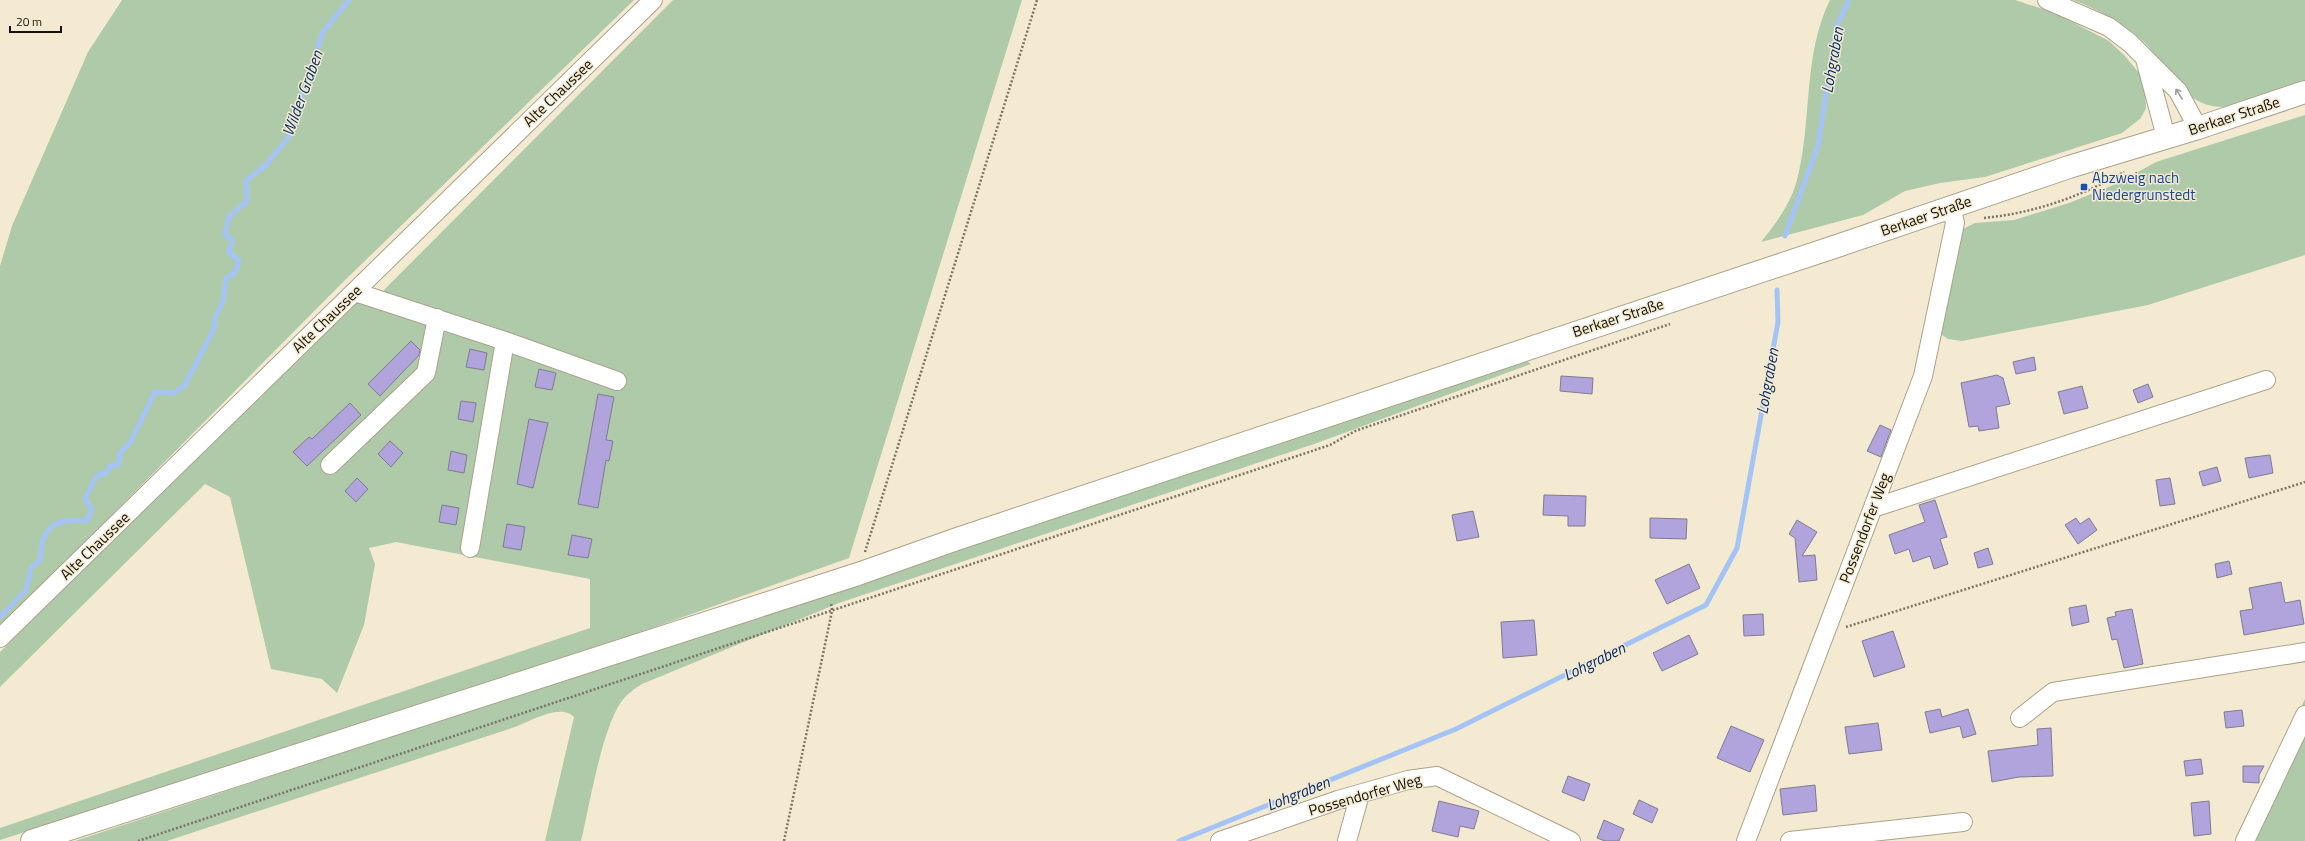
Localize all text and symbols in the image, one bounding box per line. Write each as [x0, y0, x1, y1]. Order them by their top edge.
scale bar [10, 8, 61, 34]
text: 20 m [16, 12, 42, 31]
water label: Lohgraben [1814, 24, 1850, 95]
water label: Wilder Graben [275, 46, 329, 139]
street label: Alte Chaussee [518, 53, 598, 132]
one-way arrow [2175, 89, 2183, 100]
street label: Berkaer Straße [2185, 90, 2283, 141]
place label: Abzweig nach Niedergrunstedt [2092, 166, 2196, 206]
marker: Abzweig nach Niedergrunstedt [2079, 182, 2089, 192]
street label: Berkaer Straße [1877, 189, 1974, 242]
street label: Alte Chaussee [287, 279, 367, 358]
street label: Berkaer Straße [1569, 292, 1667, 343]
water label: Lohgraben [1749, 345, 1785, 416]
street label: Possendorfer Weg [1833, 469, 1896, 586]
street label: Alte Chaussee [55, 506, 135, 585]
water label: Lohgraben [1559, 635, 1630, 686]
street label: Possendorfer Weg [1306, 767, 1424, 822]
water label: Lohgraben [1263, 769, 1334, 817]

